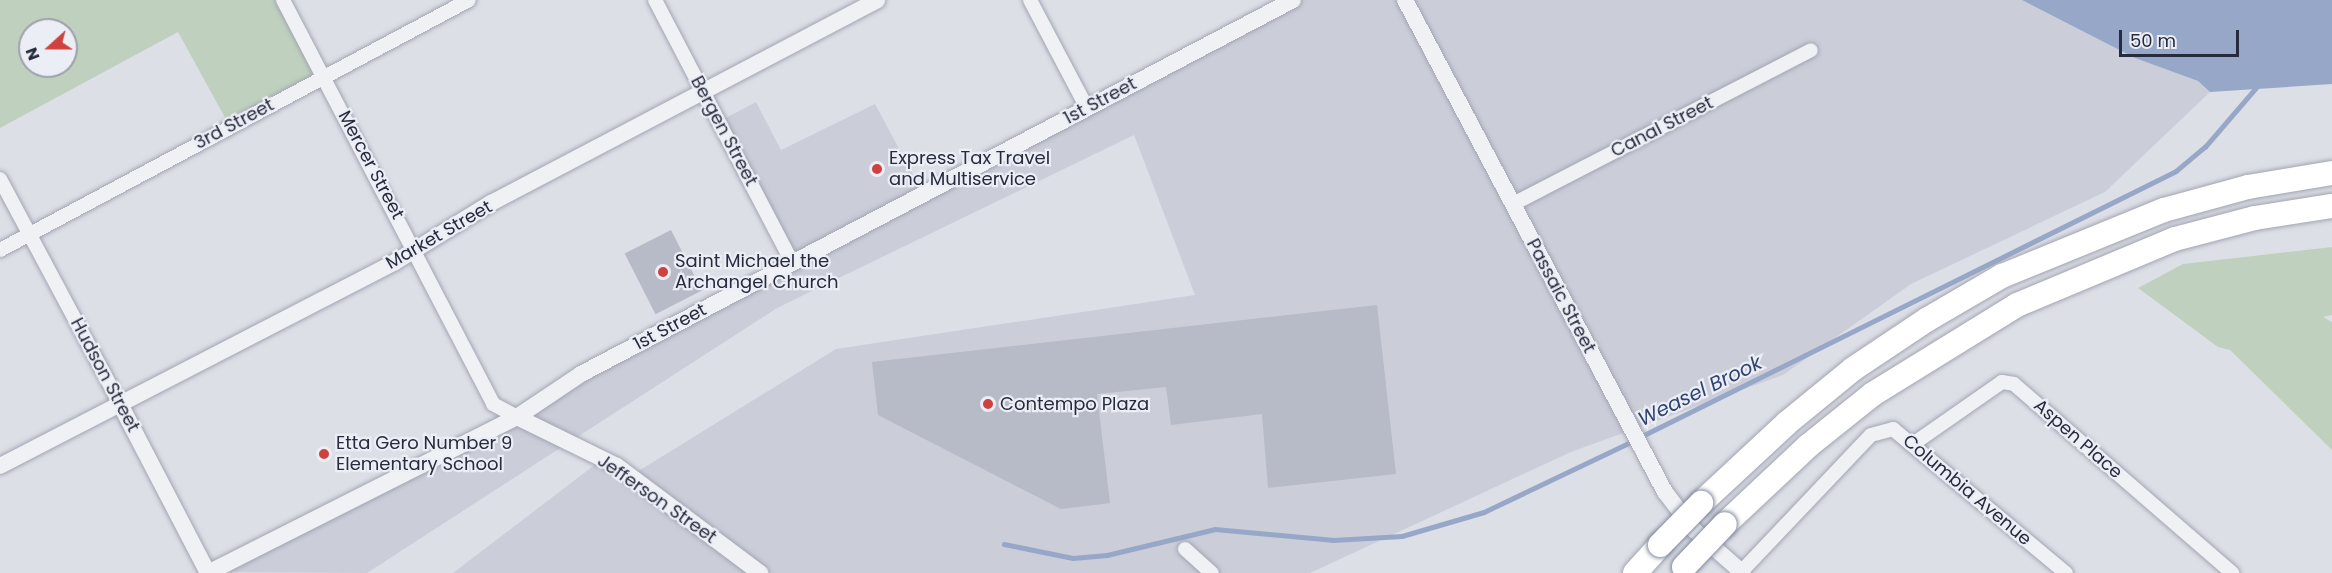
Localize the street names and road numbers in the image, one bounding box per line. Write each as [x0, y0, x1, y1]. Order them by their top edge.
street label: Bergen Street [686, 72, 762, 190]
street label: 1st Street [1060, 73, 1140, 129]
street label: Canal Street [1607, 92, 1717, 162]
street label: 3rd Street [191, 94, 277, 154]
street label: Mercer Street [333, 107, 409, 223]
street label: Market Street [382, 196, 496, 274]
street label: Passaic Street [1522, 235, 1600, 357]
street label: 1st Street [630, 299, 710, 355]
street label: Hudson Street [66, 314, 144, 436]
street label: Aspen Place [2029, 395, 2127, 483]
street label: Columbia Avenue [1898, 430, 2036, 550]
street label: Jefferson Street [593, 450, 721, 548]

